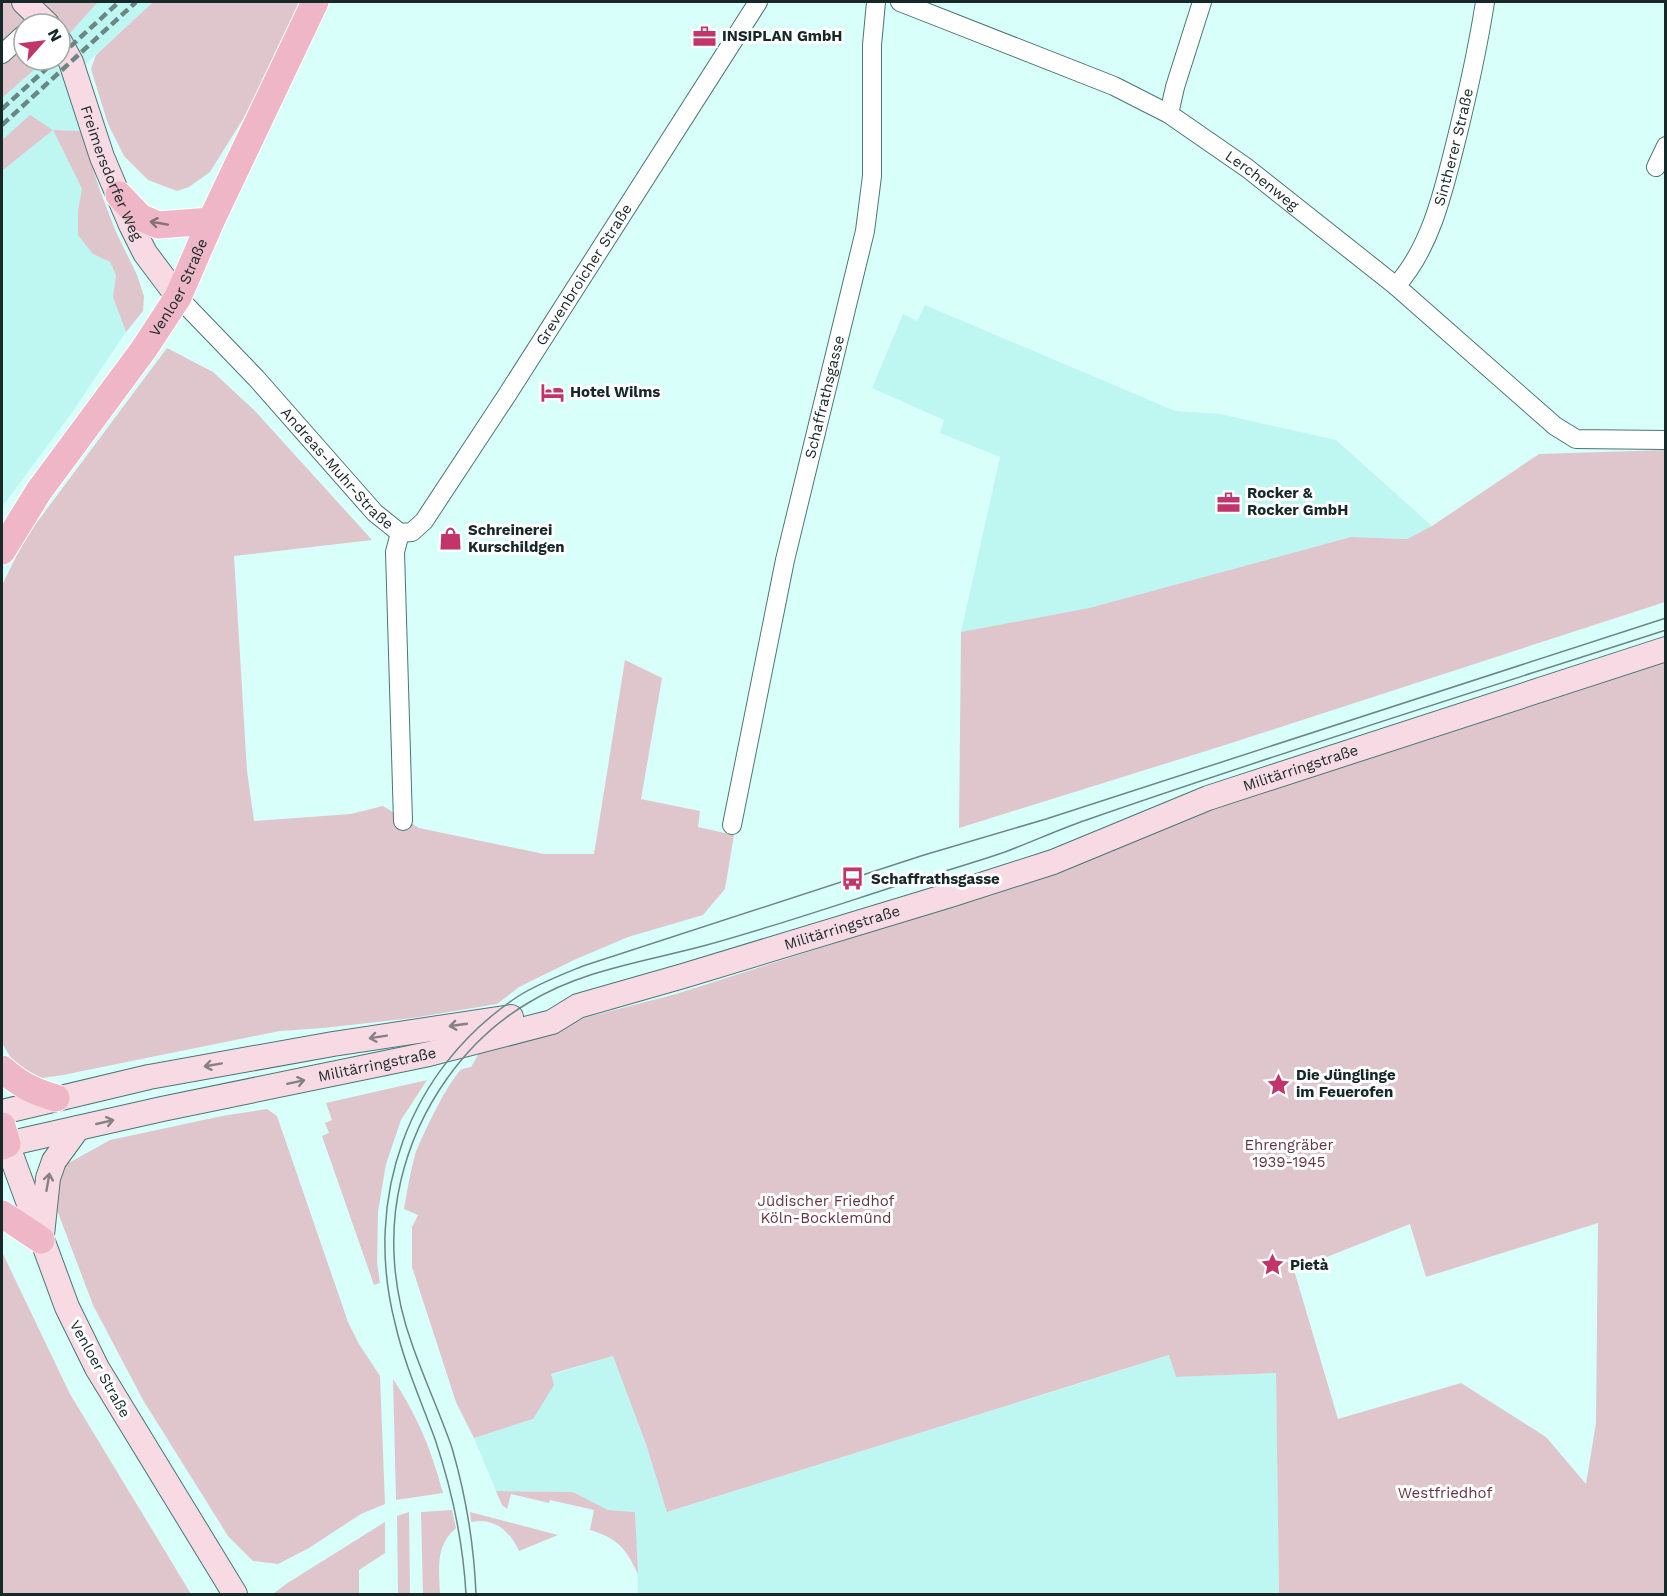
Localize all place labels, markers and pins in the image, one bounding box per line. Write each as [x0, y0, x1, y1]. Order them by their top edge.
office icon: INSIPLAN GmbH [691, 23, 717, 49]
place label: INSIPLAN GmbH [722, 27, 842, 45]
hotel icon: Hotel Wilms [539, 379, 565, 405]
place label: Hotel Wilms [570, 383, 660, 401]
place label: Rocker & Rocker GmbH [1247, 484, 1348, 519]
office icon: Rocker & Rocker GmbH [1216, 489, 1242, 515]
place label: Schreinerei Kurschildgen [468, 521, 565, 556]
shop icon: Schreinerei Kurschildgen [437, 526, 463, 552]
bus stop icon: Schaffrathsgasse [840, 866, 866, 892]
place label: Schaffrathsgasse [871, 870, 1000, 888]
place label: Die Jünglinge im Feuerofen [1296, 1066, 1396, 1101]
place icon: Die Jünglinge im Feuerofen [1265, 1071, 1291, 1097]
place icon: Pietà [1259, 1252, 1285, 1278]
place label: Pietà [1290, 1256, 1329, 1274]

